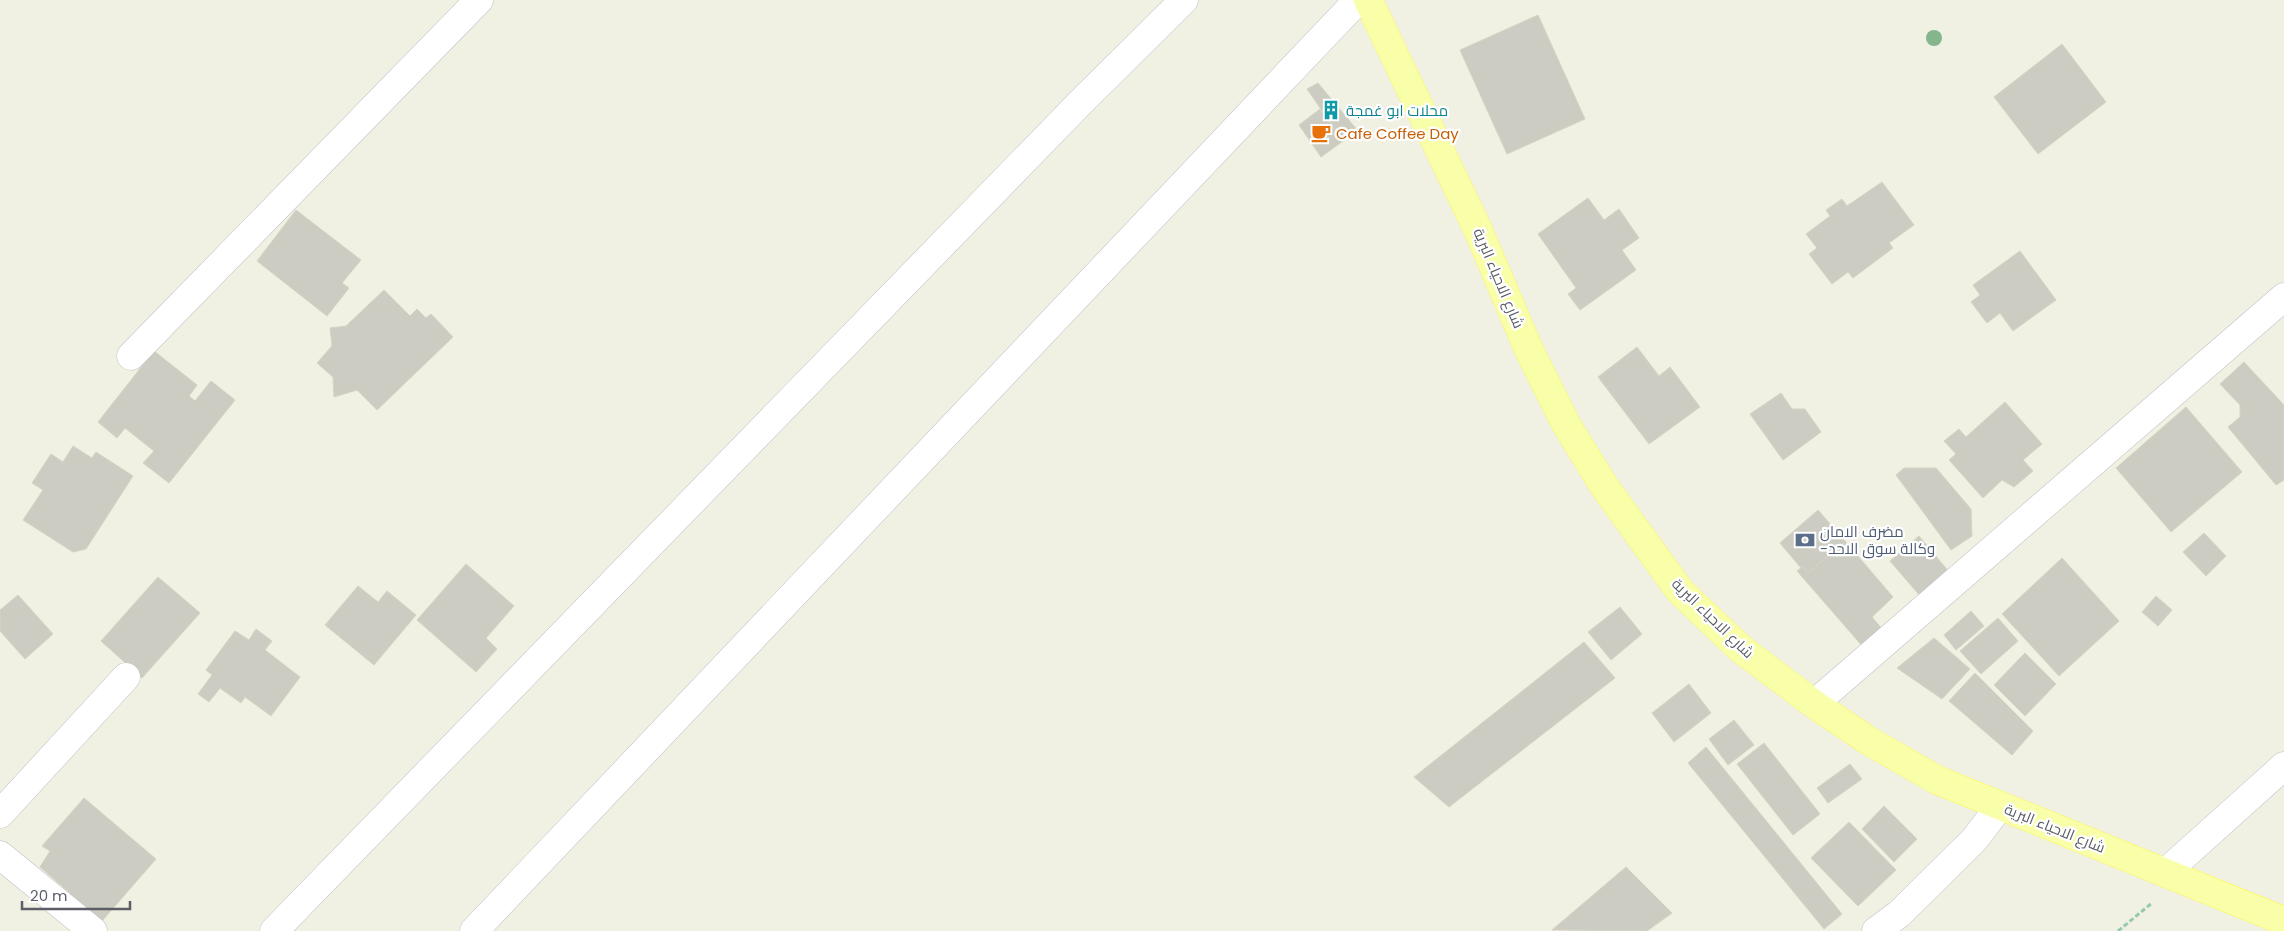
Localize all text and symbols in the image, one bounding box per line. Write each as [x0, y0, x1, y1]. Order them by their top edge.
building icon: محلات ابو غمجة [1320, 99, 1342, 121]
place label: محلات ابو غمجة [1346, 100, 1448, 121]
cafe icon: Cafe Coffee Day [1310, 122, 1332, 144]
place label: Cafe Coffee Day [1336, 123, 1459, 144]
street label: شارع الاحياء البرية [1468, 225, 1530, 332]
place label: مضرف الامان -وكالة سوق الاحد [1820, 521, 1935, 559]
bank icon: مضرف الامان -وكالة سوق الاحد [1794, 529, 1816, 551]
street label: شارع الاحياء البرية [1667, 573, 1759, 663]
street label: شارع الاحياء البرية [2001, 798, 2109, 859]
scale bar [22, 878, 130, 910]
text: 20 m [30, 885, 68, 906]

